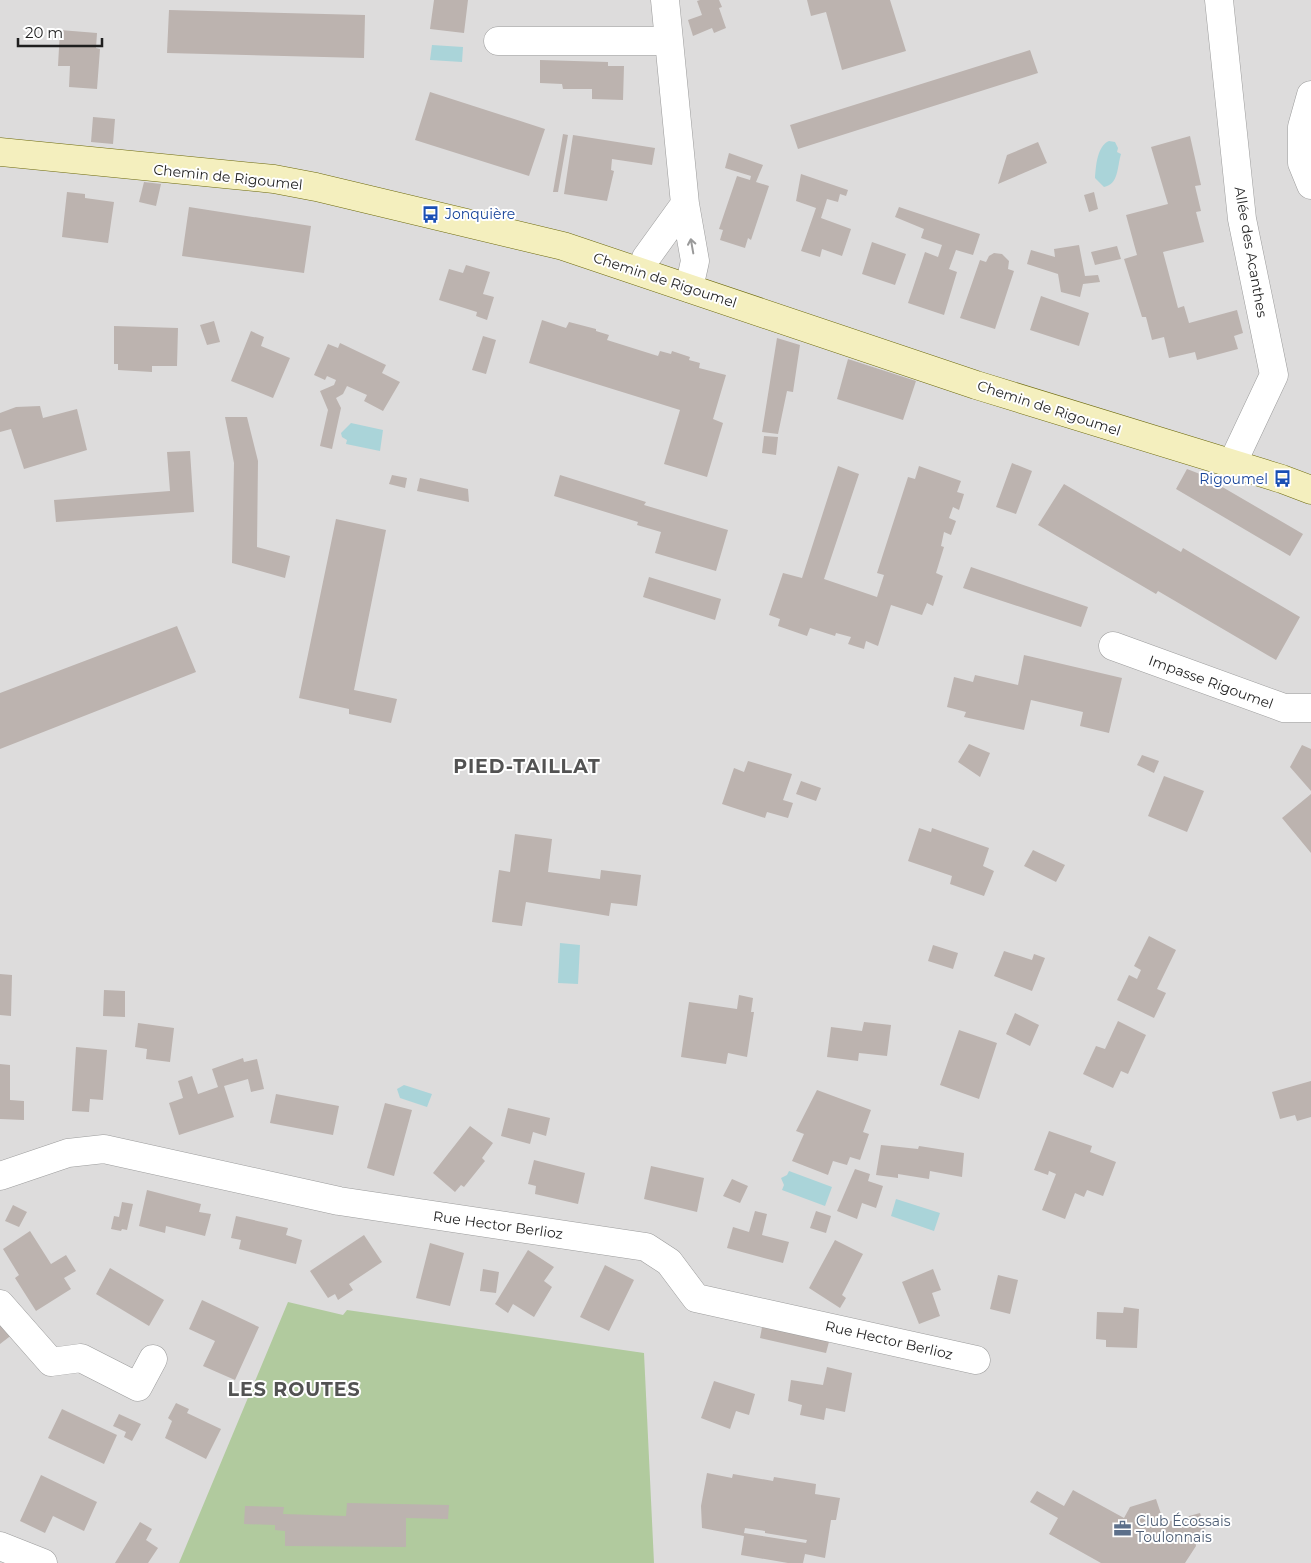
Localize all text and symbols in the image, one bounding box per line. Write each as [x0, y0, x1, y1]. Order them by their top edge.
scale bar [18, 15, 101, 47]
text: 20 m [25, 23, 63, 42]
street label: Chemin de Rigoumel [152, 160, 304, 194]
street label: Allée des Acanthes [1231, 185, 1271, 319]
bus stop icon: Jonquière [421, 204, 441, 224]
place label: Jonquière [444, 205, 515, 223]
one-way arrow [687, 238, 697, 254]
street label: Chemin de Rigoumel [591, 248, 739, 312]
street label: Chemin de Rigoumel [975, 376, 1123, 440]
bus stop icon: Rigoumel [1272, 469, 1292, 489]
place label: Rigoumel [1199, 470, 1268, 488]
street label: Impasse Rigoumel [1146, 651, 1276, 713]
district label: PIED-TAILLAT [453, 755, 601, 778]
street label: Rue Hector Berlioz [432, 1207, 564, 1243]
street label: Rue Hector Berlioz [823, 1317, 955, 1363]
district label: LES ROUTES [227, 1378, 361, 1401]
place label: Club Écossais Toulonnais [1136, 1512, 1231, 1546]
office icon: Club Écossais Toulonnais [1112, 1519, 1132, 1539]

